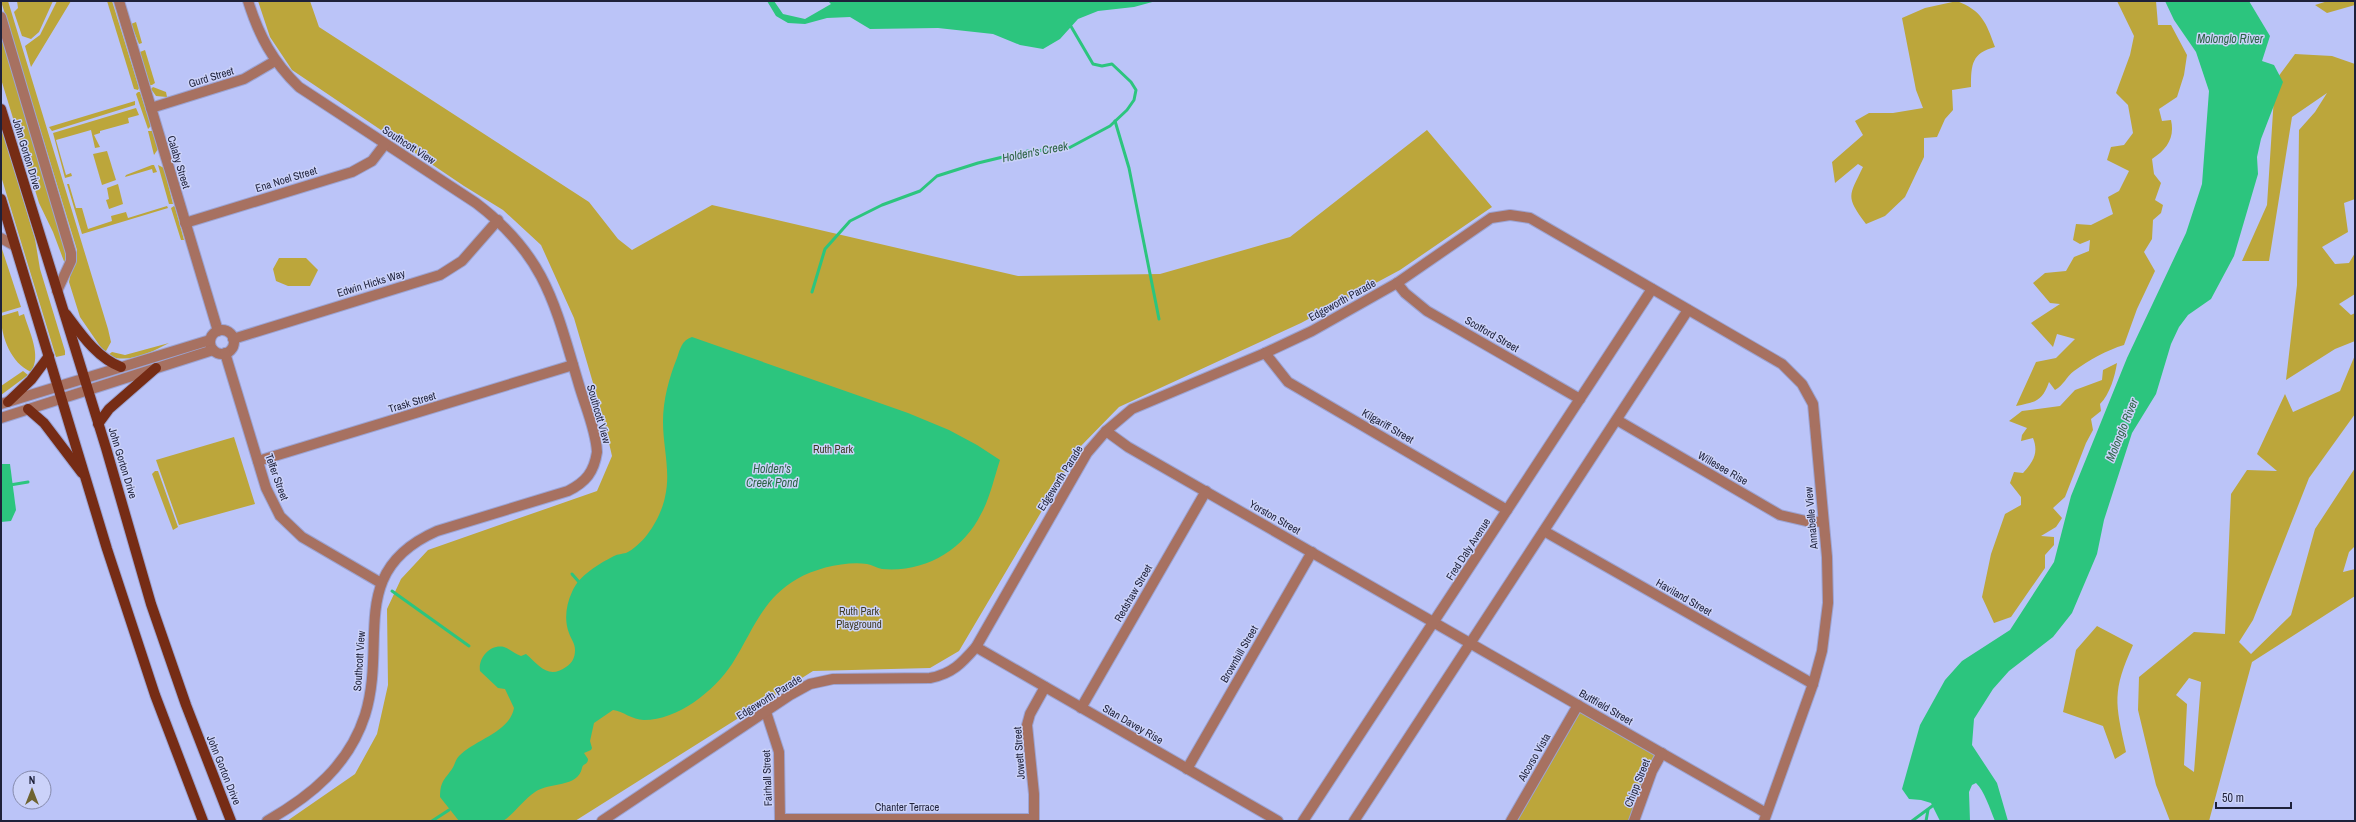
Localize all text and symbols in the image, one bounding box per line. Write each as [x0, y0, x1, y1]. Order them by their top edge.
water label: Molonglo River [2197, 31, 2264, 47]
street label: Gurd Street [187, 63, 236, 91]
street label: John Gorton Drive [10, 117, 44, 191]
street label: Southcott View [380, 123, 439, 168]
street label: Calaby Street [164, 134, 194, 191]
water label: Holden's Creek [1001, 138, 1070, 166]
street label: Ena Noel Street [254, 163, 319, 195]
street label: Edwin Hicks Way [335, 266, 407, 300]
street label: Edgeworth Parade [1306, 276, 1378, 324]
street label: Scotford Street [1462, 313, 1522, 355]
street label: Southcott View [584, 383, 614, 445]
street label: Trask Street [387, 388, 438, 416]
water label: Molonglo River [2102, 396, 2142, 464]
street label: Kilgariff Street [1360, 406, 1417, 447]
street label: John Gorton Drive [106, 426, 140, 500]
park label: Ruth Park [813, 442, 854, 456]
street label: Edgeworth Parade [1034, 443, 1086, 513]
street label: Willesee Rise [1695, 448, 1751, 488]
street label: Telfer Street [262, 452, 292, 503]
water label: Holden's Creek Pond [746, 461, 799, 491]
street label: Annabelle View [1801, 486, 1821, 551]
street label: Yorston Street [1247, 497, 1304, 538]
street label: Fred Daly Avenue [1443, 515, 1493, 583]
street label: Redshaw Street [1111, 561, 1155, 624]
street label: Haviland Street [1654, 575, 1715, 619]
park label: Ruth Park Playground [836, 604, 882, 631]
street label: Brownbill Street [1217, 623, 1261, 685]
street label: Southcott View [350, 630, 368, 692]
street label: Edgeworth Parade [734, 671, 804, 723]
street label: Buttfield Street [1577, 686, 1636, 728]
street label: Stan Davey Rise [1100, 701, 1166, 747]
street label: Jowett Street [1010, 726, 1028, 780]
street label: Alcorso Vista [1514, 731, 1553, 784]
street label: John Gorton Drive [204, 733, 244, 807]
street label: Fairhall Street [759, 749, 775, 806]
street label: Chipp Street [1621, 756, 1653, 809]
north arrow [12, 770, 52, 810]
text: N [29, 773, 35, 787]
scale bar [2216, 784, 2291, 810]
text: 50 m [2222, 790, 2244, 806]
street label: Chanter Terrace [875, 800, 939, 814]

